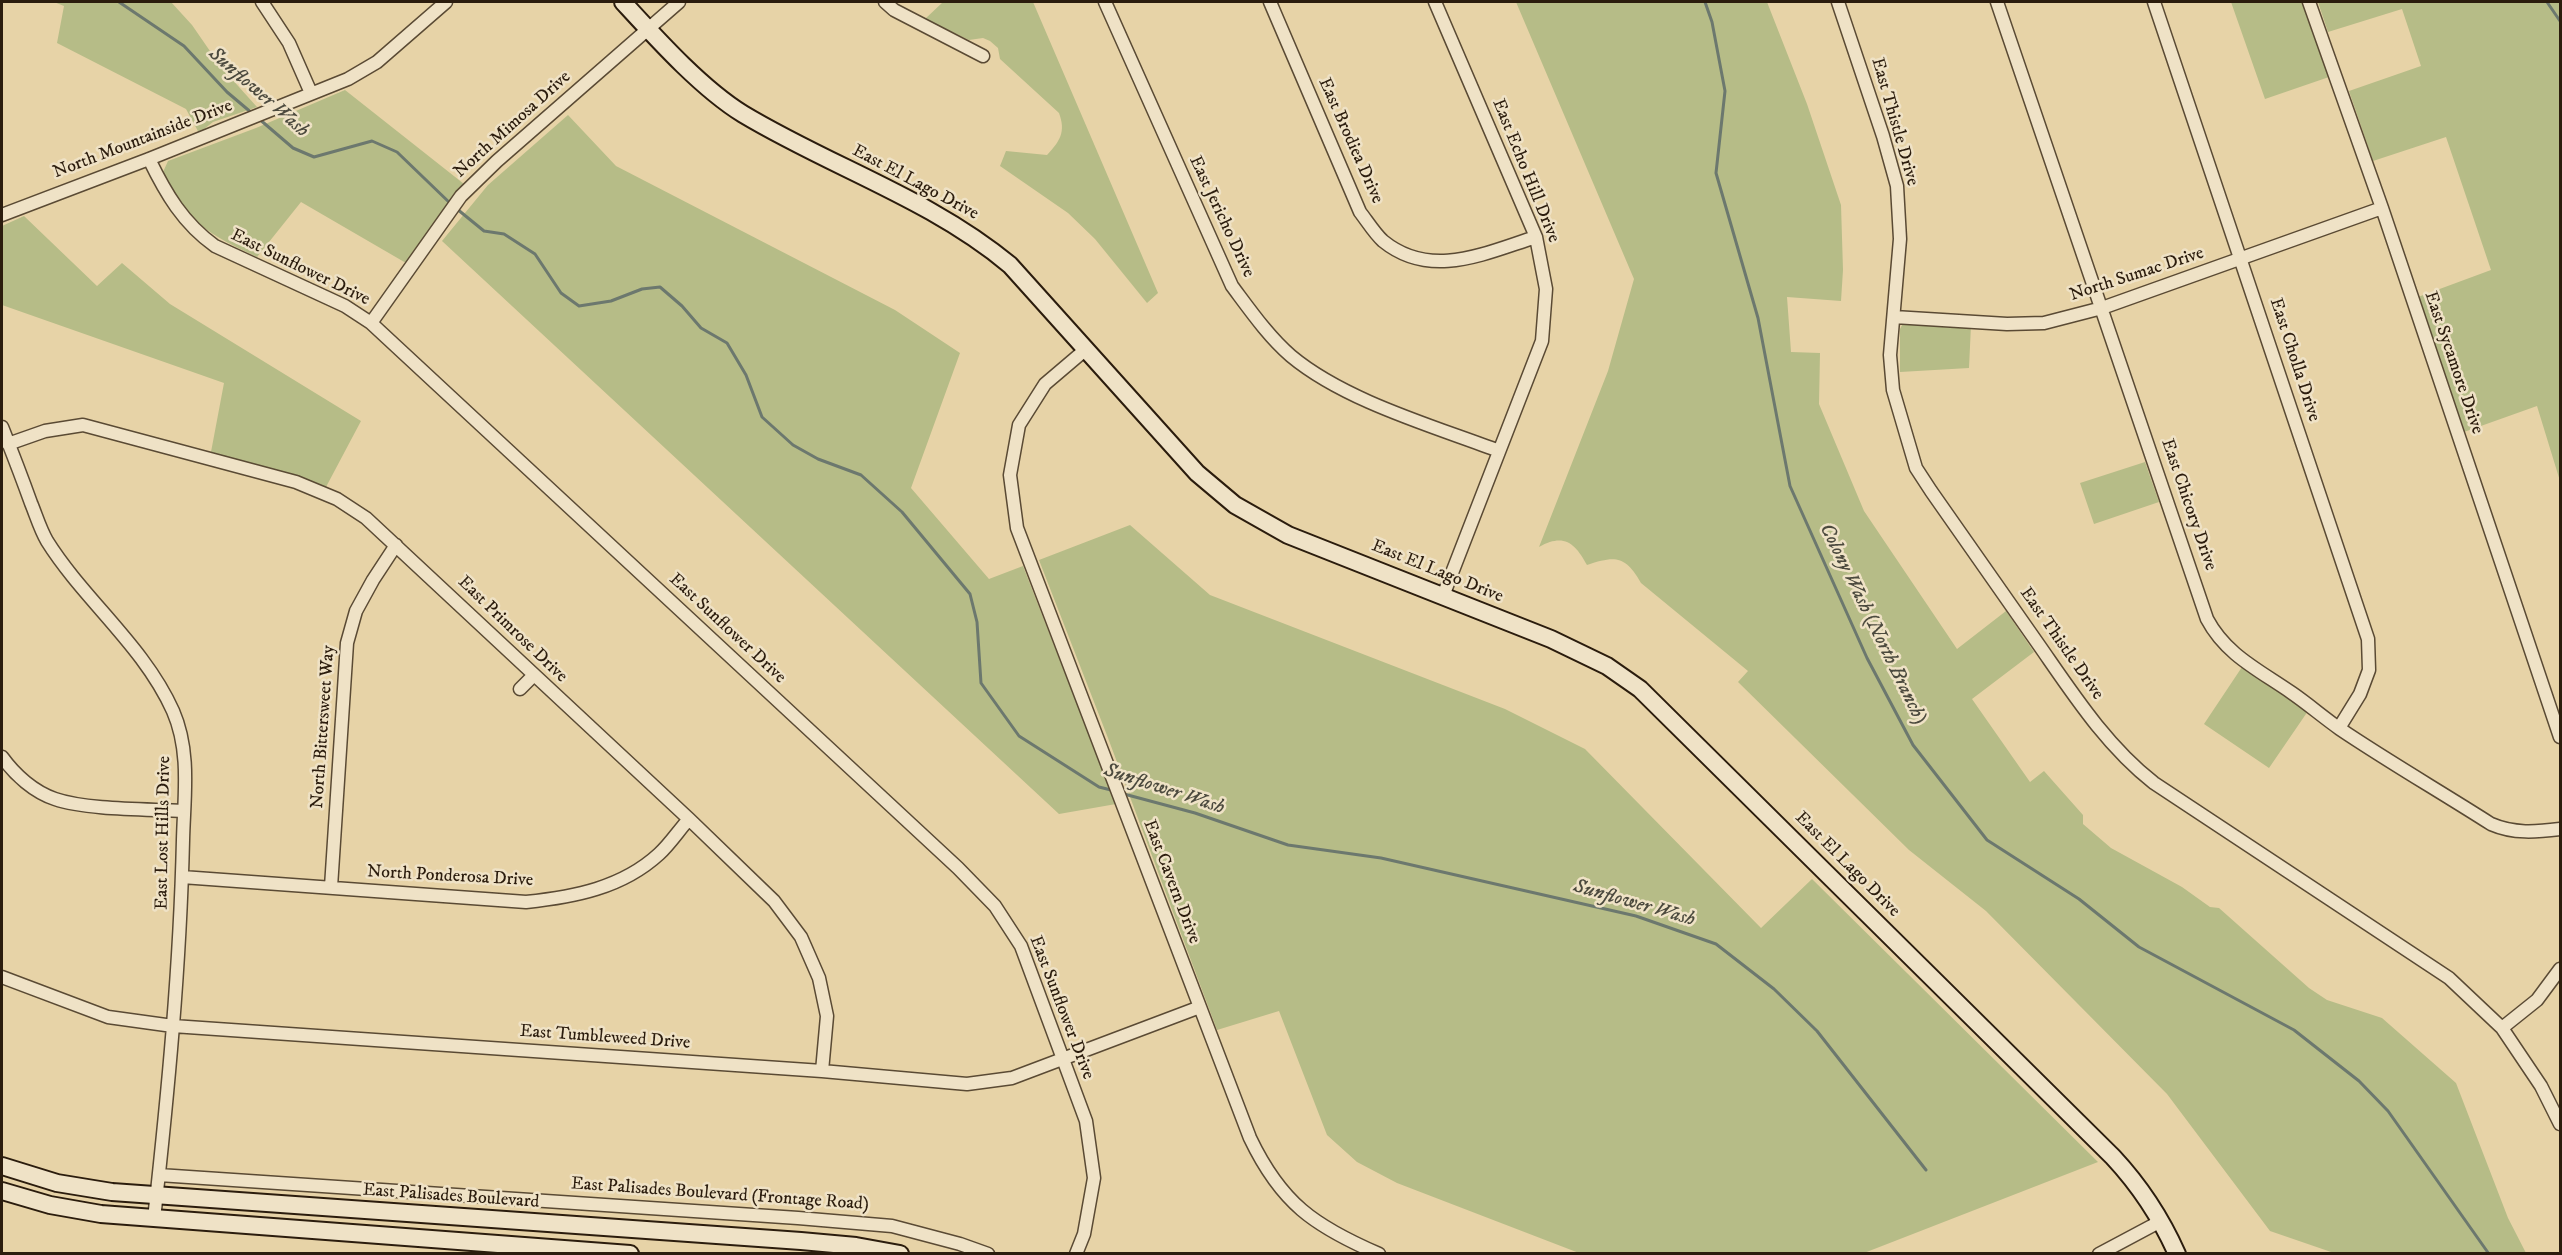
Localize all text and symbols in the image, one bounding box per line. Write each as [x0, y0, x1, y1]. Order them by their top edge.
water label: Sunflower Wash [203, 43, 313, 143]
street label: East Thistle Drive [1865, 55, 1923, 189]
street label: North Mimosa Drive [450, 67, 576, 183]
street label: East Brodiea Drive [1313, 75, 1387, 207]
street label: North Mountainside Drive [50, 96, 236, 184]
street label: East Echo Hill Drive [1486, 96, 1564, 246]
street label: East El Lago Drive [848, 141, 982, 225]
street label: East Jericho Drive [1183, 153, 1259, 281]
street label: East Sunflower Drive [227, 225, 373, 311]
street label: North Sumac Drive [2067, 243, 2207, 307]
street label: East Sycamore Drive [2418, 289, 2488, 437]
street label: East Cholla Drive [2264, 296, 2324, 424]
street label: East Chicory Drive [2155, 436, 2221, 574]
water label: Colony Wash (North Branch) [1813, 520, 1931, 728]
street label: East El Lago Drive [1368, 536, 1506, 608]
street label: East Sunflower Drive [664, 569, 790, 689]
street label: East Primrose Drive [453, 572, 571, 688]
street label: East Thistle Drive [2014, 584, 2108, 704]
street label: North Bittersweet Way [308, 644, 340, 810]
street label: East Lost Hills Drive [152, 756, 176, 910]
water label: Sunflower Wash [1101, 759, 1227, 821]
street label: East El Lago Drive [1790, 808, 1904, 922]
street label: East Cavern Drive [1137, 817, 1205, 947]
street label: North Ponderosa Drive [366, 862, 534, 892]
water label: Sunflower Wash [1570, 875, 1698, 933]
street label: East Sunflower Drive [1024, 933, 1098, 1083]
street label: East Tumbleweed Drive [519, 1021, 691, 1055]
street label: East Palisades Boulevard (Frontage Road) [570, 1174, 870, 1216]
street label: East Palisades Boulevard [362, 1180, 540, 1214]

